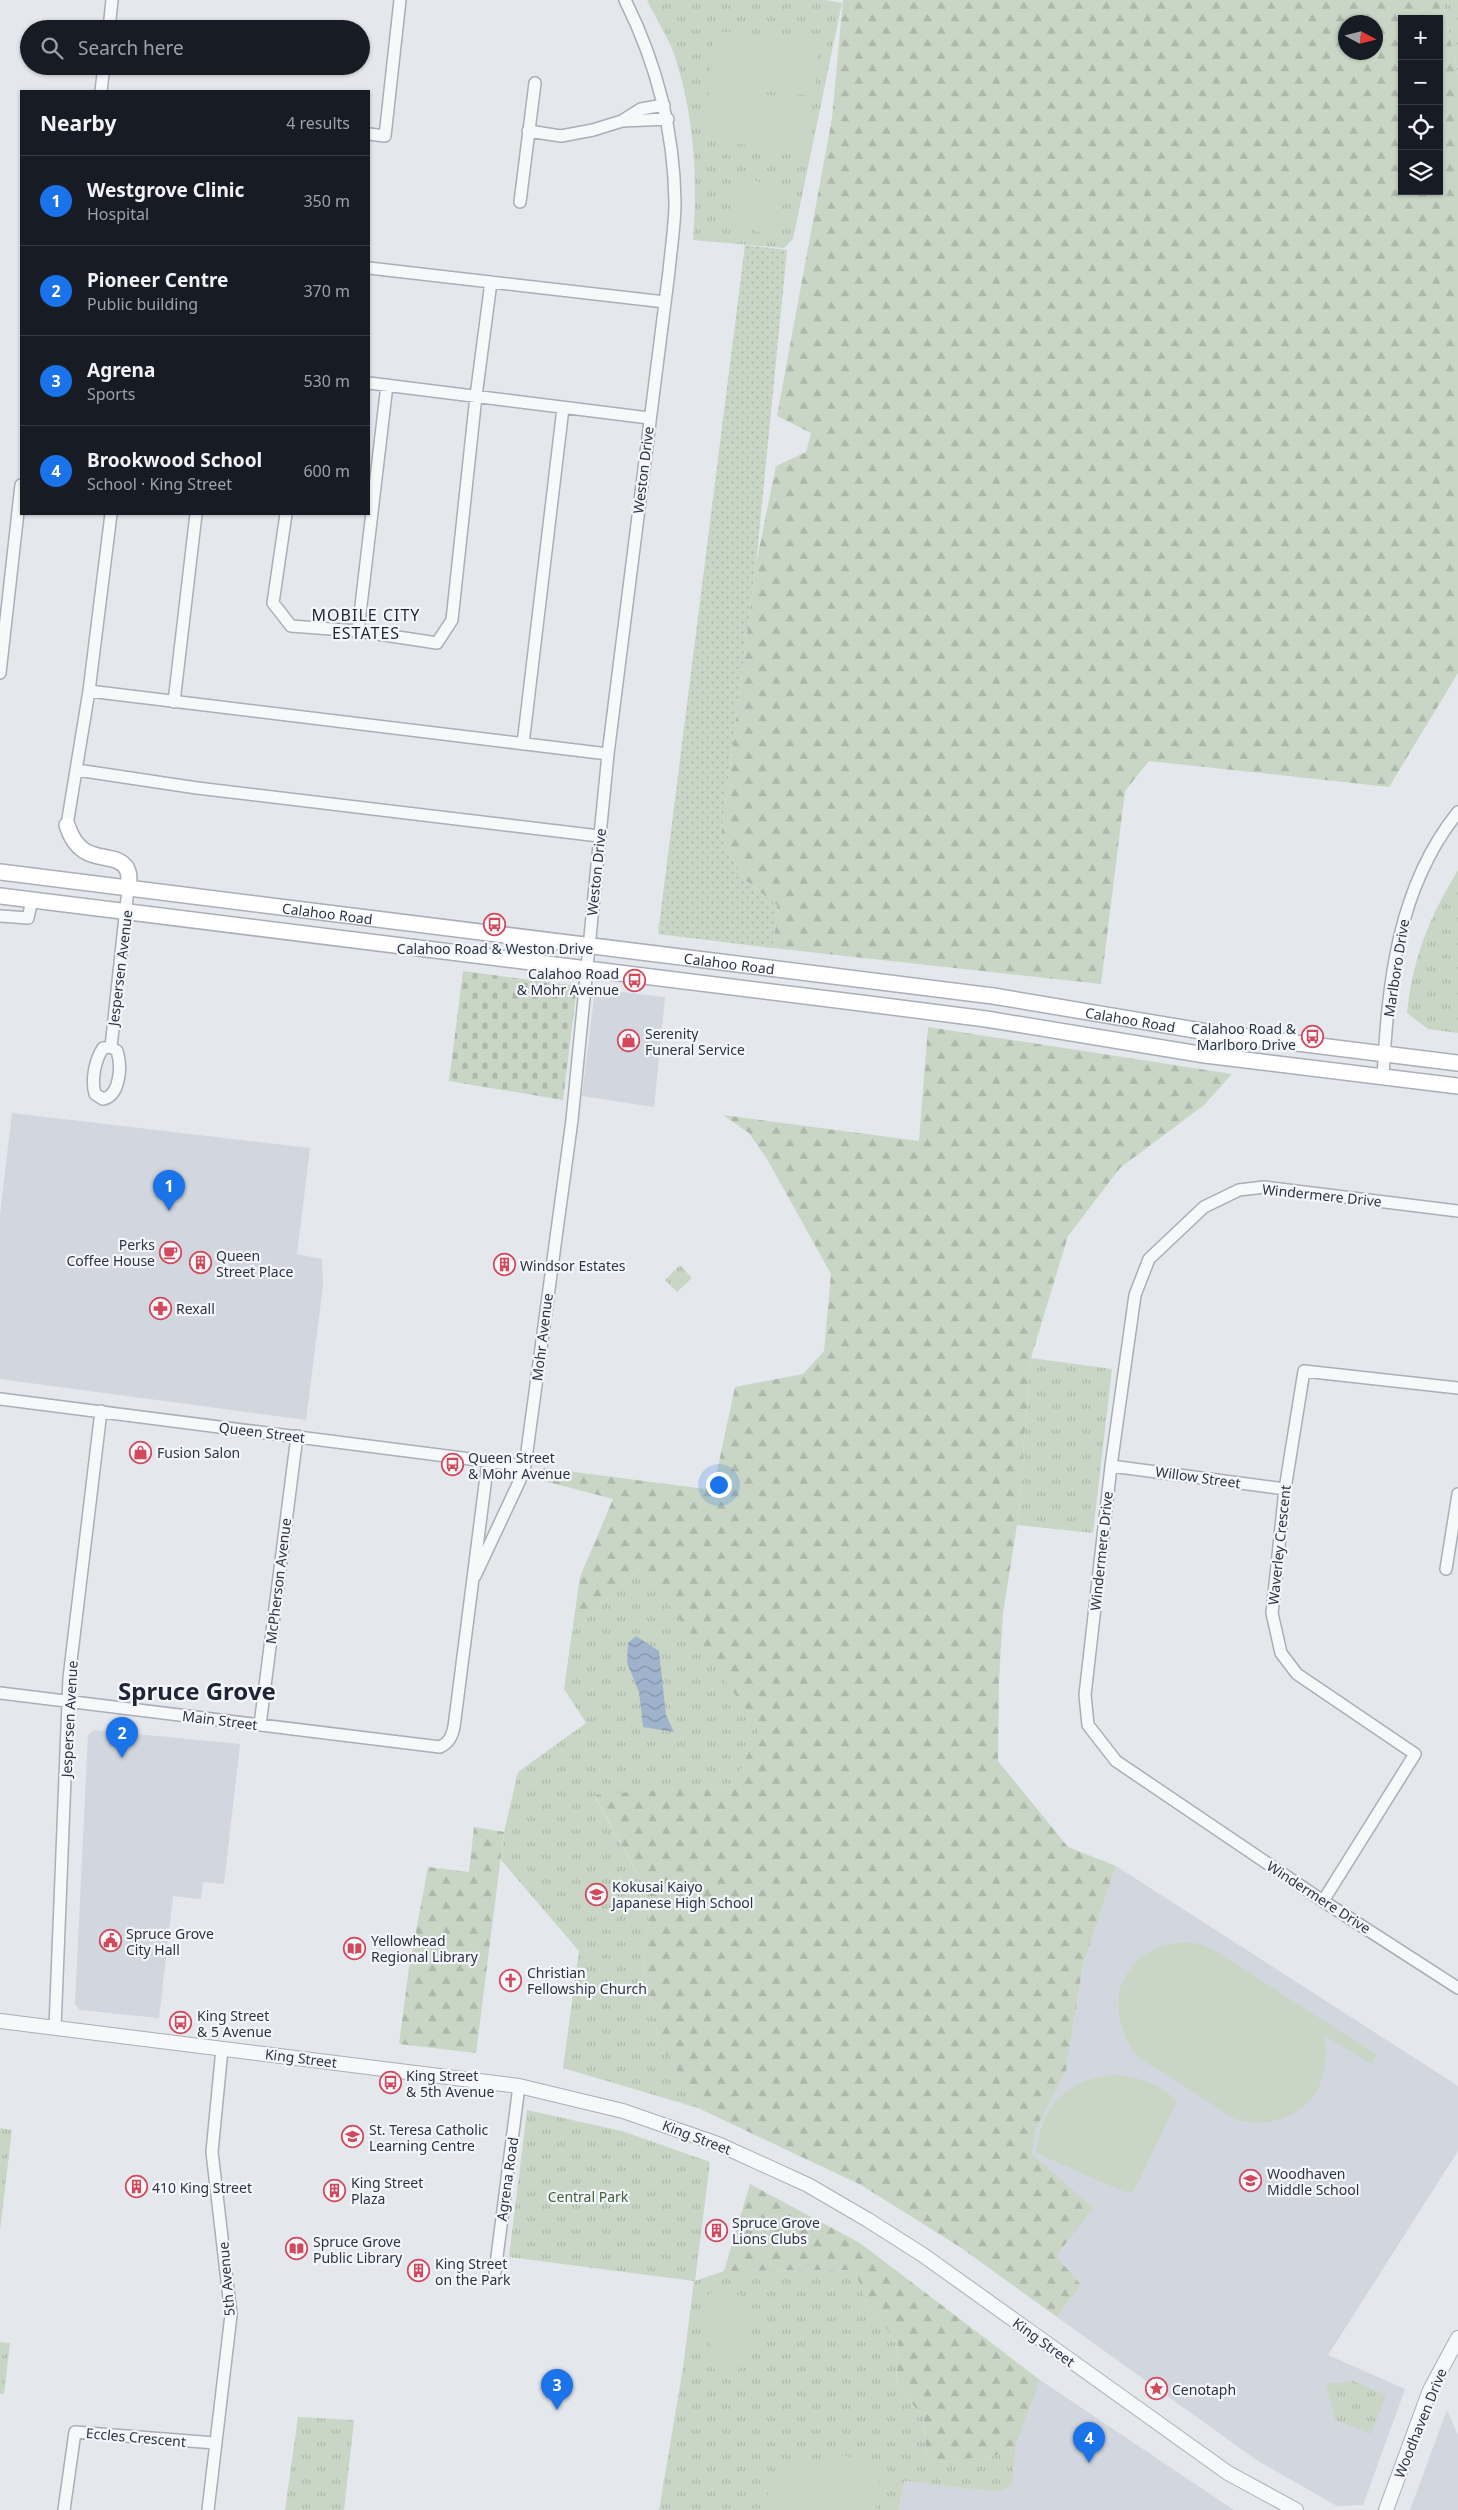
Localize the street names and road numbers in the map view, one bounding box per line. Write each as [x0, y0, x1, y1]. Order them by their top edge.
street label: Weston Drive [628, 425, 658, 515]
street label: Weston Drive [582, 827, 610, 917]
street label: Calahoo Road [281, 898, 374, 928]
street label: Jespersen Avenue [103, 909, 137, 1029]
street label: Marlboro Drive [1379, 917, 1413, 1019]
street label: Calahoo Road [683, 948, 776, 978]
street label: Calahoo Road [1084, 1002, 1177, 1036]
street label: Windermere Drive [1261, 1179, 1383, 1211]
street label: Mohr Avenue [527, 1292, 557, 1382]
street label: Queen Street [218, 1417, 306, 1447]
street label: Willow Street [1154, 1462, 1242, 1492]
street label: Waverley Crescent [1263, 1484, 1295, 1606]
street label: Windermere Drive [1085, 1490, 1117, 1612]
street label: McPherson Avenue [261, 1517, 295, 1645]
street label: Jespersen Avenue [56, 1660, 82, 1780]
street label: Main Street [181, 1706, 259, 1734]
street label: Windermere Drive [1263, 1856, 1375, 1938]
street label: King Street [264, 2044, 338, 2072]
street label: King Street [660, 2115, 734, 2159]
street label: Agrena Road [492, 2136, 522, 2222]
street label: 5th Avenue [213, 2241, 239, 2317]
street label: King Street [1009, 2313, 1079, 2371]
street label: Woodhaven Drive [1389, 2365, 1451, 2481]
street label: Eccles Crescent [85, 2423, 187, 2451]

